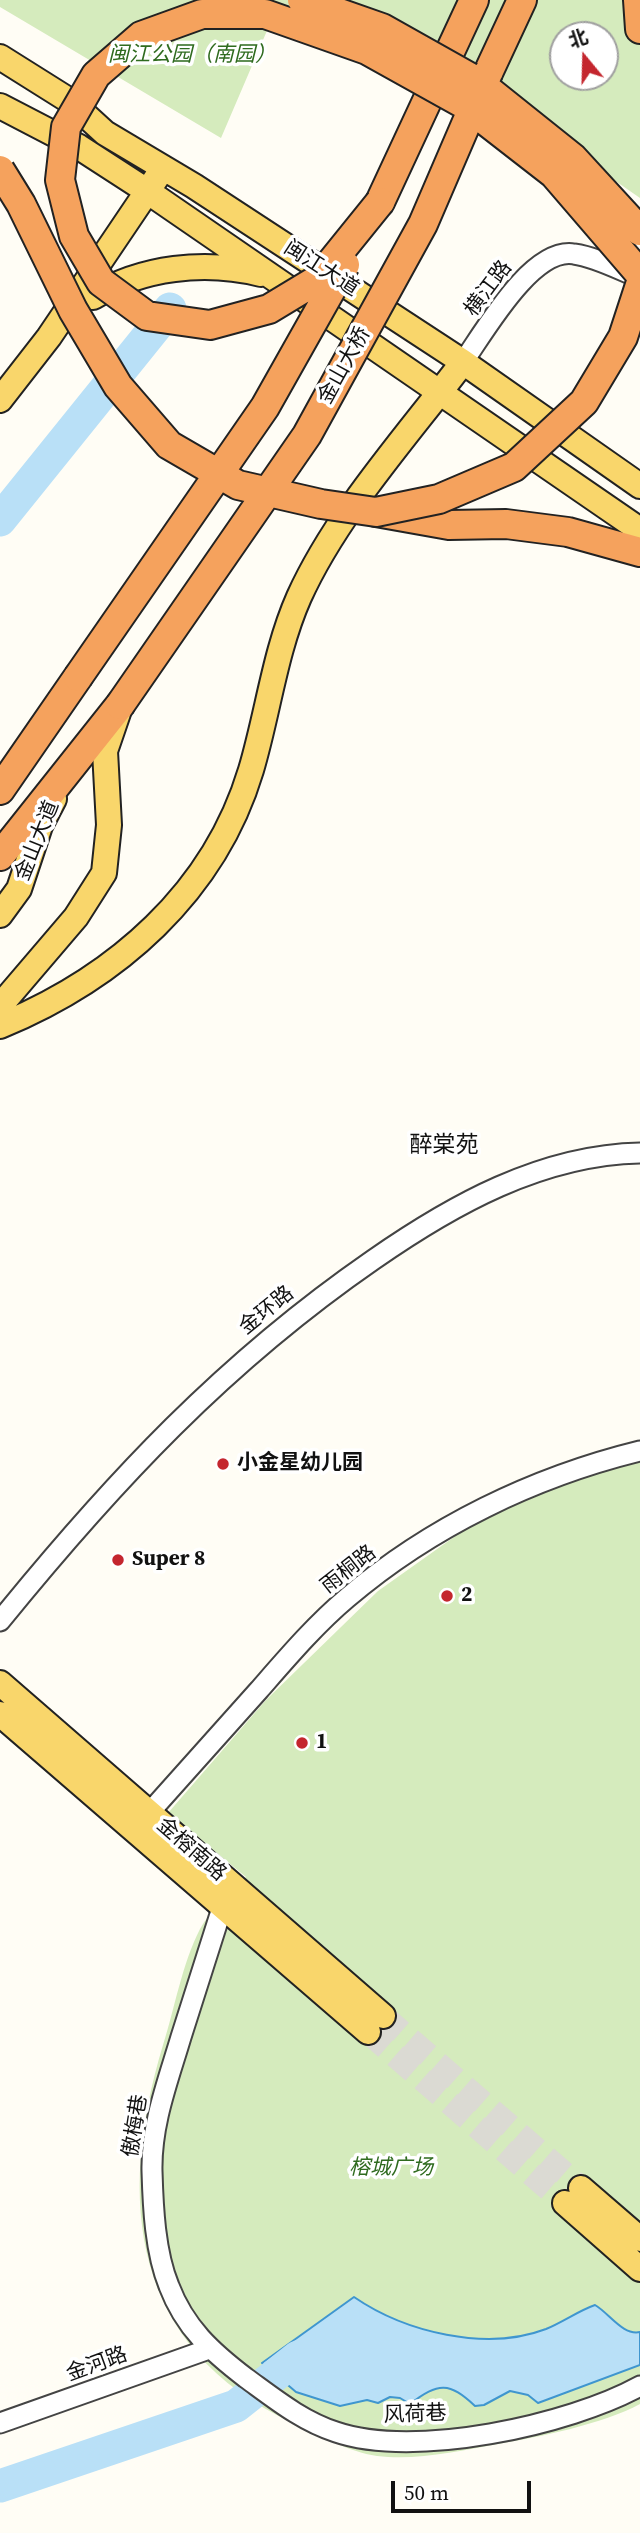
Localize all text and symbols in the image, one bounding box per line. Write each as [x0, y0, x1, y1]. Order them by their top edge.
north arrow [549, 21, 619, 91]
text: 北 [565, 23, 591, 53]
park label: 闽江公园（南园） [108, 43, 276, 69]
street label: 闽江大道 [279, 236, 363, 302]
street label: 横江路 [460, 256, 518, 322]
street label: 金山大桥 [314, 323, 376, 409]
street label: 金山大道 [11, 797, 65, 885]
district label: 醉棠苑 [410, 1132, 478, 1160]
street label: 金环路 [235, 1281, 299, 1341]
place label: 小金星幼儿园 [237, 1451, 363, 1477]
marker: 小金星幼儿园 [215, 1456, 231, 1472]
street label: 雨桐路 [316, 1541, 382, 1599]
place label: Super 8 [132, 1547, 205, 1573]
marker: Super 8 [110, 1552, 126, 1568]
place label: 2 [461, 1583, 472, 1609]
marker: 2 [439, 1588, 455, 1604]
place label: 1 [316, 1730, 327, 1756]
marker: 1 [294, 1735, 310, 1751]
street label: 金榕南路 [151, 1813, 231, 1887]
street label: 傲梅巷 [119, 2093, 153, 2159]
park label: 榕城广场 [349, 2156, 433, 2182]
street label: 金河路 [63, 2342, 131, 2388]
street label: 风荷巷 [383, 2401, 447, 2429]
scale bar [395, 2466, 535, 2510]
text: 50 m [404, 2478, 449, 2507]

